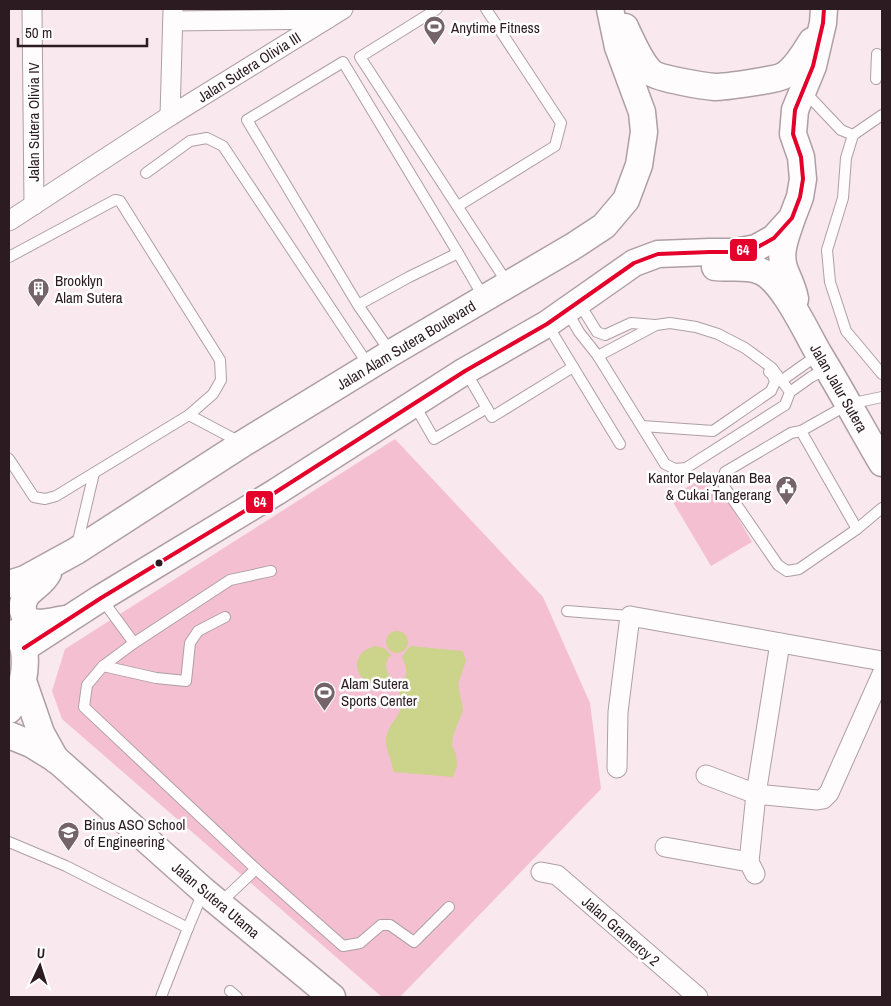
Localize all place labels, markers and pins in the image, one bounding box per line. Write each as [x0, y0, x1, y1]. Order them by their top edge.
sports icon: Anytime Fitness [423, 15, 447, 46]
place label: Anytime Fitness [450, 17, 540, 38]
place label: Brooklyn Alam Sutera [54, 270, 123, 308]
building icon: Brooklyn Alam Sutera [27, 277, 51, 308]
place label: Kantor Pelayanan Bea & Cukai Tangerang [648, 467, 771, 505]
public building icon: Kantor Pelayanan Bea & Cukai Tangerang [775, 474, 799, 505]
unlabelled marker [154, 558, 164, 568]
place label: Alam Sutera Sports Center [340, 673, 417, 711]
sports icon: Alam Sutera Sports Center [313, 680, 337, 711]
place label: Binus ASO School of Engineering [84, 814, 185, 852]
school or university icon: Binus ASO School of Engineering [56, 821, 80, 852]

